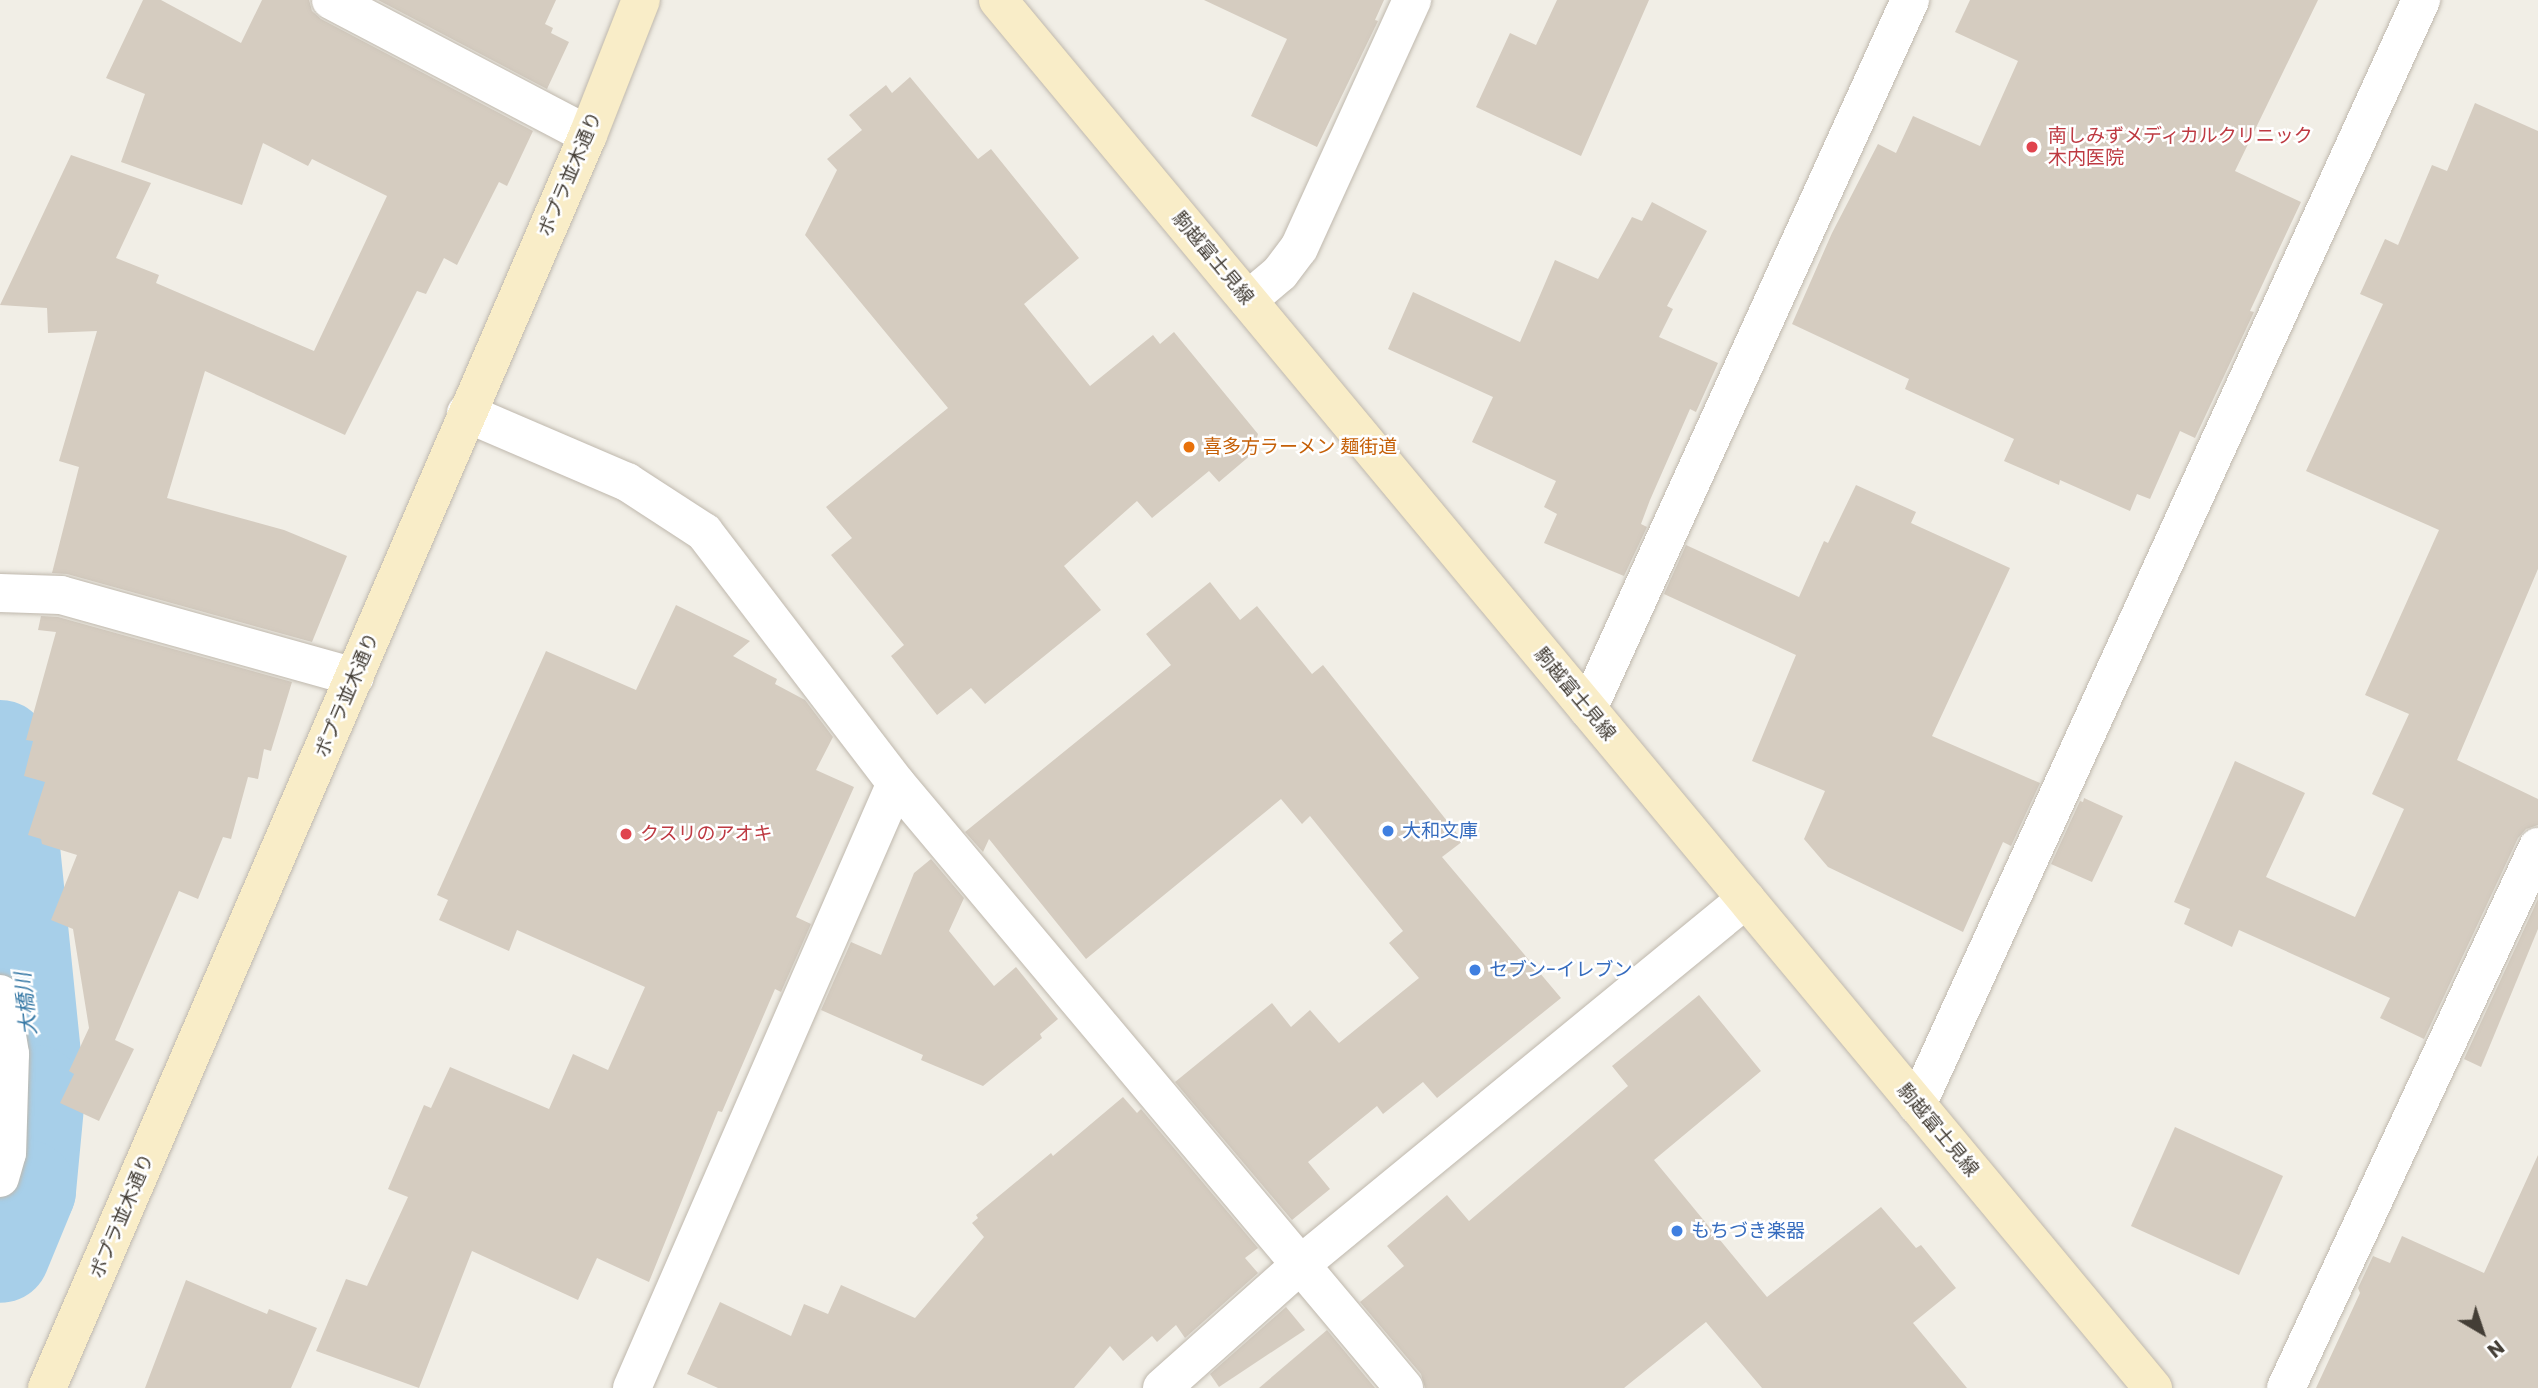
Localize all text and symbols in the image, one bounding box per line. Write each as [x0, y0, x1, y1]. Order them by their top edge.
street label: ポプラ並木通り [534, 108, 606, 240]
place label: 南しみずメディカルクリニック 木内医院 [2048, 125, 2314, 169]
marker: 南しみずメディカルクリニック 木内医院 [2022, 137, 2042, 157]
street label: 駒越富士見線 [1168, 207, 1258, 309]
place label: 喜多方ラーメン 麺街道 [1203, 436, 1398, 458]
marker: 喜多方ラーメン 麺街道 [1181, 439, 1197, 455]
street label: ポプラ並木通り [311, 629, 383, 761]
street label: 駒越富士見線 [1530, 643, 1620, 745]
place label: 大和文庫 [1402, 820, 1478, 842]
place label: クスリのアオキ [640, 823, 773, 845]
marker: 大和文庫 [1380, 823, 1396, 839]
marker: クスリのアオキ [618, 826, 634, 842]
place label: セブン-イレブン [1489, 959, 1632, 981]
marker: セブン-イレブン [1467, 962, 1483, 978]
water label: 大橋川 [10, 971, 42, 1037]
street label: 駒越富士見線 [1893, 1079, 1983, 1181]
street label: ポプラ並木通り [86, 1150, 158, 1282]
place label: もちづき楽器 [1691, 1220, 1805, 1242]
marker: もちづき楽器 [1669, 1223, 1685, 1239]
north arrow [2447, 1297, 2517, 1367]
text: N [2481, 1334, 2510, 1364]

